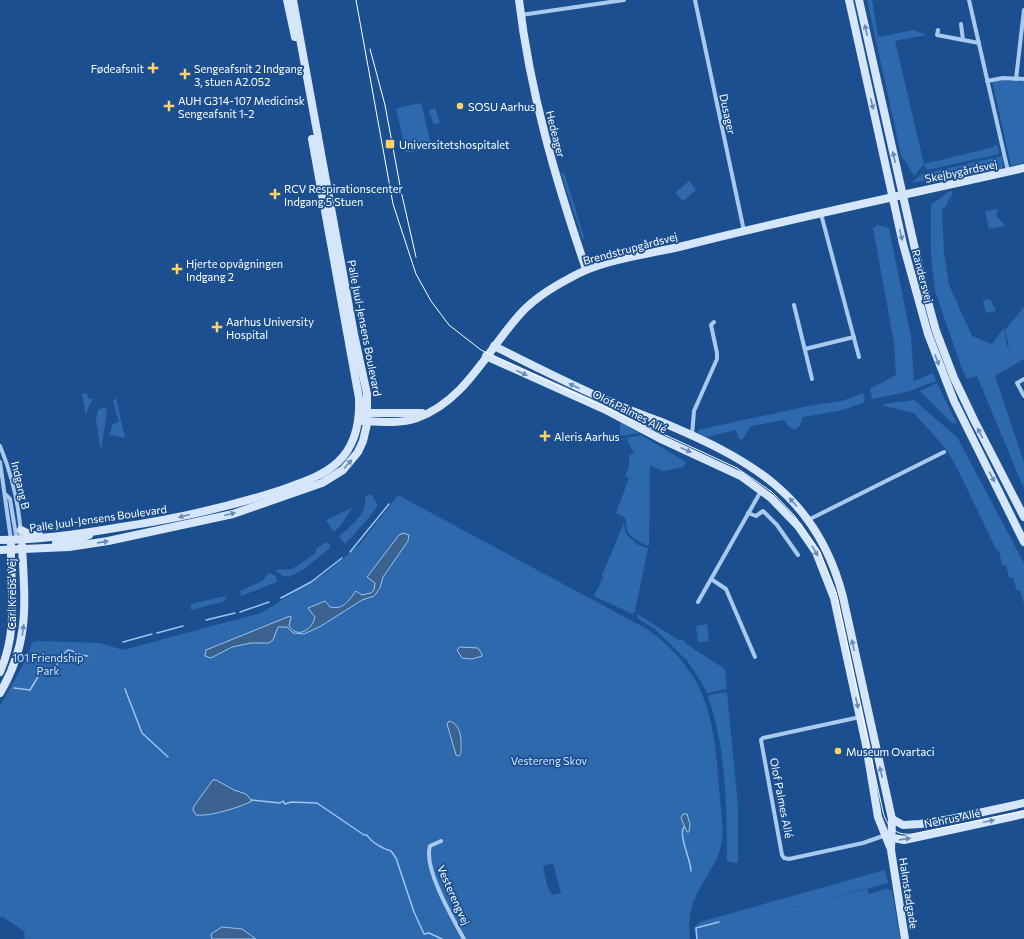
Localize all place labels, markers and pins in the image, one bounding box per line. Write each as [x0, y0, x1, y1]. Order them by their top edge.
place label: Fødeafsnit [91, 62, 144, 75]
marker: Fødeafsnit [147, 62, 159, 74]
place label: Sengeafsnit 2 Indgang 3, stuen A2.052 [194, 62, 303, 88]
marker: Sengeafsnit 2 Indgang 3, stuen A2.052 [179, 68, 191, 80]
place label: AUH G314-107 Medicinsk Sengeafsnit 1-2 [178, 94, 305, 120]
marker: AUH G314-107 Medicinsk Sengeafsnit 1-2 [163, 100, 175, 112]
place label: SOSU Aarhus [468, 100, 535, 113]
marker: SOSU Aarhus [455, 101, 465, 111]
marker: Universitetshospitalet [384, 138, 396, 150]
place label: Universitetshospitalet [399, 138, 510, 151]
place label: RCV Respirationscenter Indgang 5 Stuen [284, 182, 404, 208]
marker: RCV Respirationscenter Indgang 5 Stuen [269, 188, 281, 200]
place label: Hjerte opvågningen Indgang 2 [186, 257, 283, 283]
marker: Hjerte opvågningen Indgang 2 [171, 263, 183, 275]
place label: Aarhus University Hospital [226, 315, 314, 341]
marker: Aarhus University Hospital [211, 321, 223, 333]
marker: Aleris Aarhus [539, 430, 551, 442]
place label: Aleris Aarhus [554, 430, 620, 443]
place label: Museum Ovartaci [846, 745, 935, 758]
marker: Museum Ovartaci [833, 746, 843, 756]

